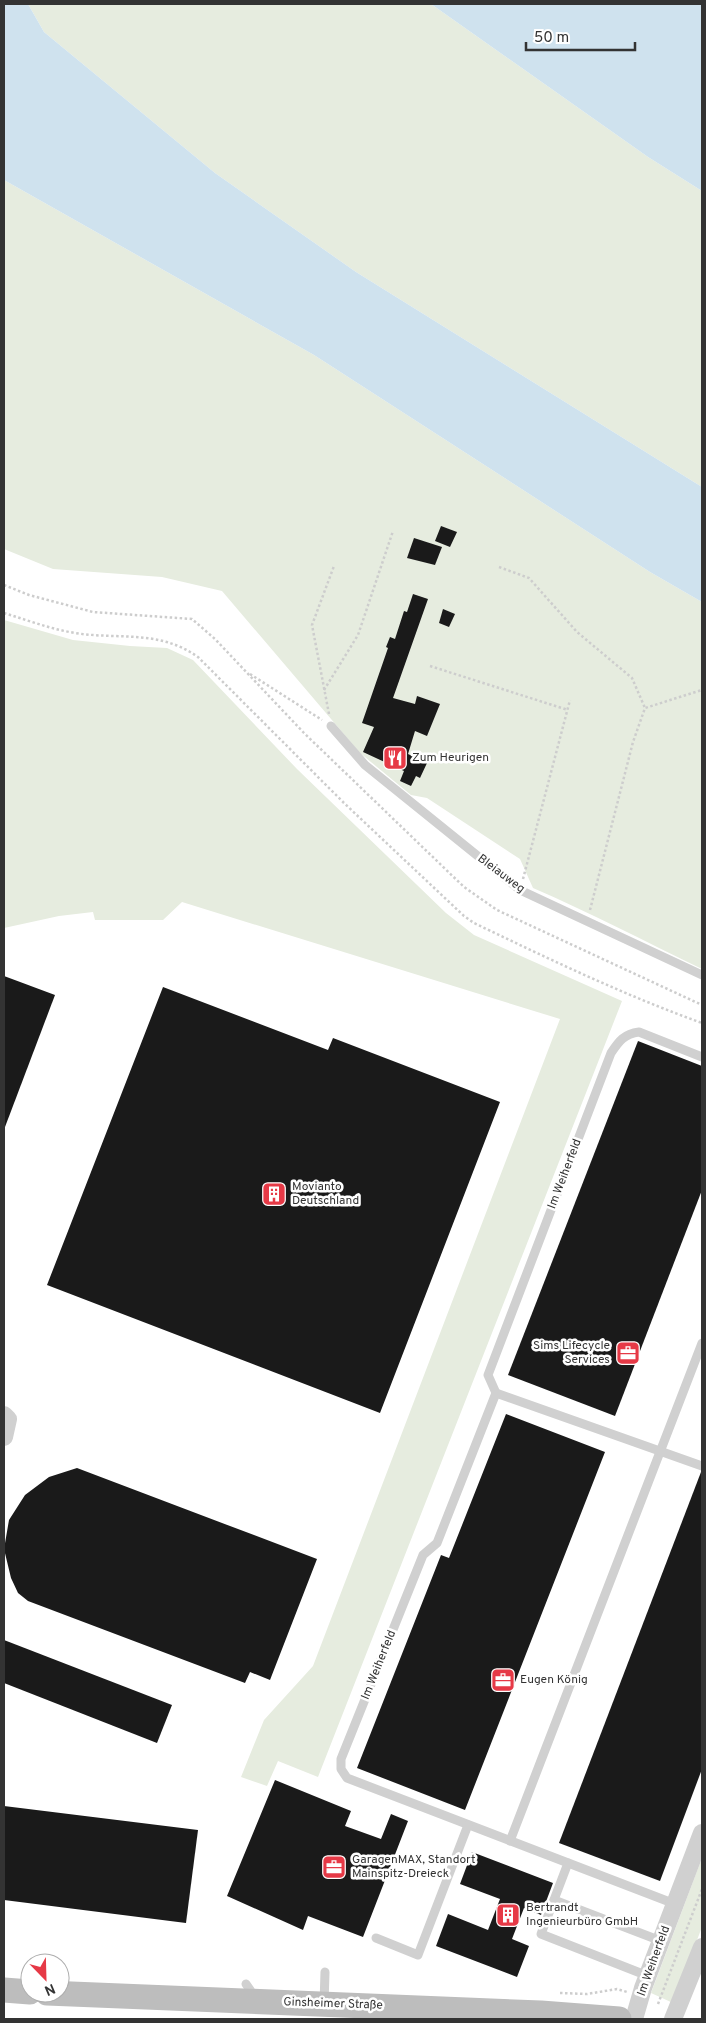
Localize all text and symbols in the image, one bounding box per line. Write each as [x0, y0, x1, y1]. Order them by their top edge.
scale bar [526, 20, 635, 52]
text: 50 m [534, 29, 569, 48]
restaurant icon: Zum Heurigen [382, 745, 408, 771]
place label: Zum Heurigen [412, 750, 489, 766]
street label: Bleiauweg [474, 851, 528, 897]
street label: Im Weiherfeld [544, 1137, 586, 1211]
place label: Movianto Deutschland [292, 1179, 359, 1209]
building icon: Movianto Deutschland [261, 1181, 287, 1207]
place label: Sims Lifecycle Services [533, 1338, 610, 1368]
office icon: Sims Lifecycle Services [615, 1340, 641, 1366]
street label: Im Weiherfeld [358, 1628, 400, 1702]
office icon: Eugen König [490, 1667, 516, 1693]
place label: Eugen König [520, 1672, 588, 1688]
place label: GaragenMAX, Standort Mainspitz-Dreieck [352, 1852, 475, 1882]
office icon: GaragenMAX, Standort Mainspitz-Dreieck [321, 1854, 347, 1880]
place label: Bertrandt Ingenieurbüro GmbH [526, 1900, 638, 1930]
building icon: Bertrandt Ingenieurbüro GmbH [495, 1902, 521, 1928]
street label: Im Weiherfeld [634, 1924, 674, 1998]
north arrow [20, 1953, 70, 2003]
text: N [42, 1979, 57, 1998]
street label: Ginsheimer Straße [283, 1994, 383, 2014]

